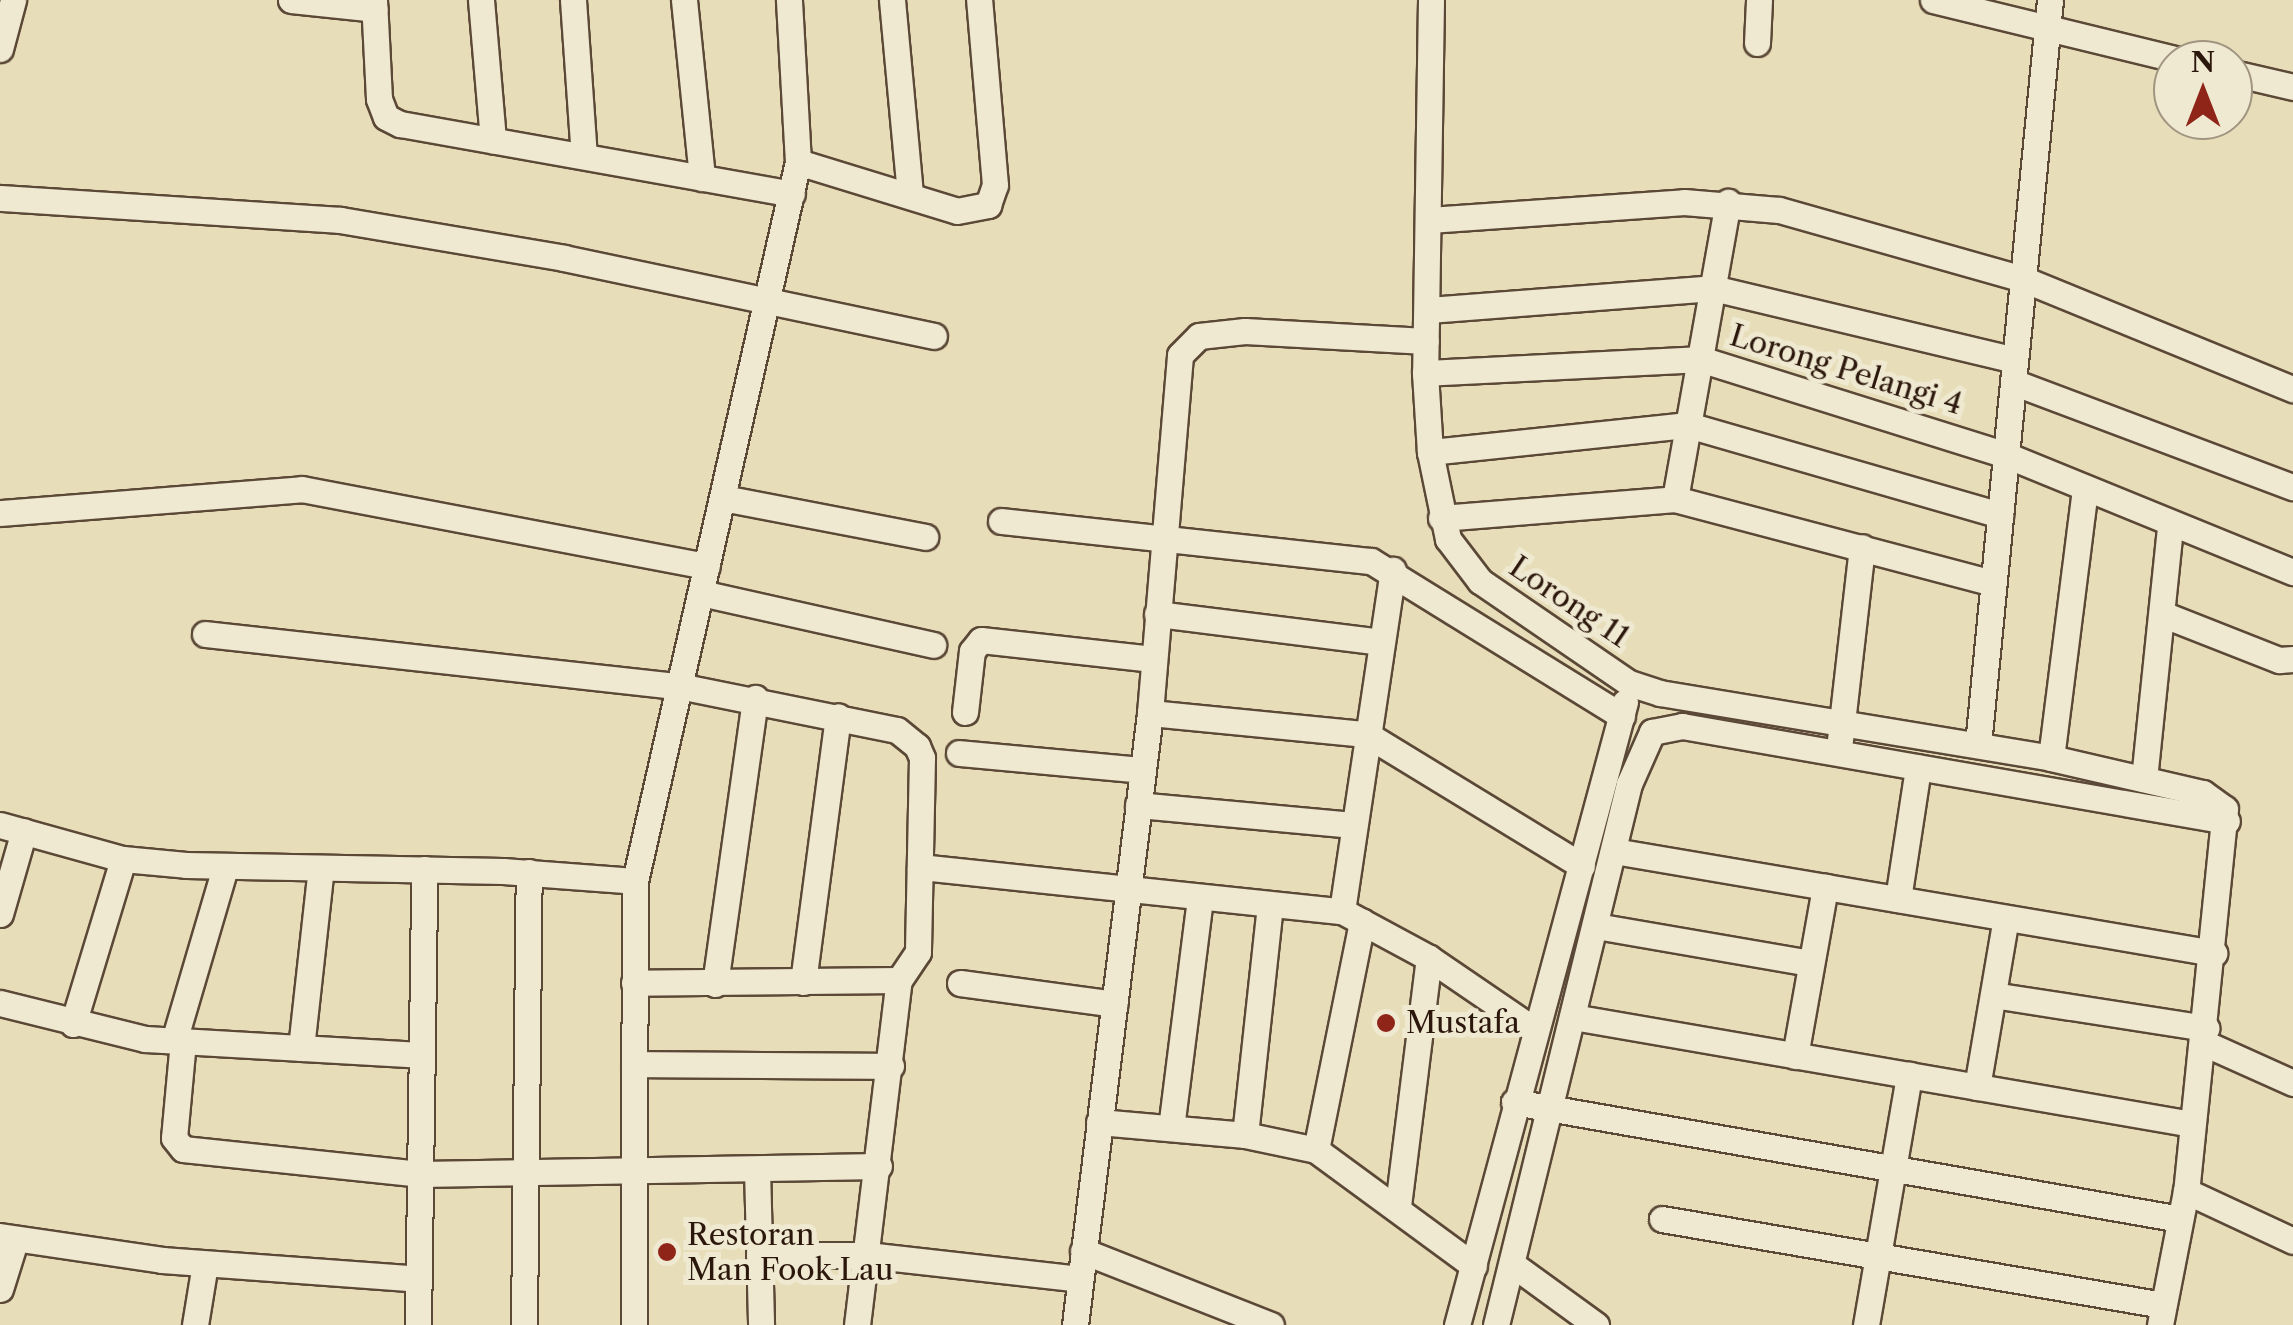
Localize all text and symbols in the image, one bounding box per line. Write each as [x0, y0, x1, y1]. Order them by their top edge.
north arrow [2153, 40, 2253, 140]
text: N [2191, 45, 2215, 79]
street label: Lorong Pelangi 4 [1726, 318, 1966, 422]
street label: Lorong 11 [1502, 549, 1636, 655]
place label: Mustafa [1406, 1005, 1520, 1041]
marker: Mustafa [1375, 1012, 1397, 1034]
place label: Restoran Man Fook Lau [687, 1217, 894, 1288]
marker: Restoran Man Fook Lau [656, 1241, 678, 1263]

